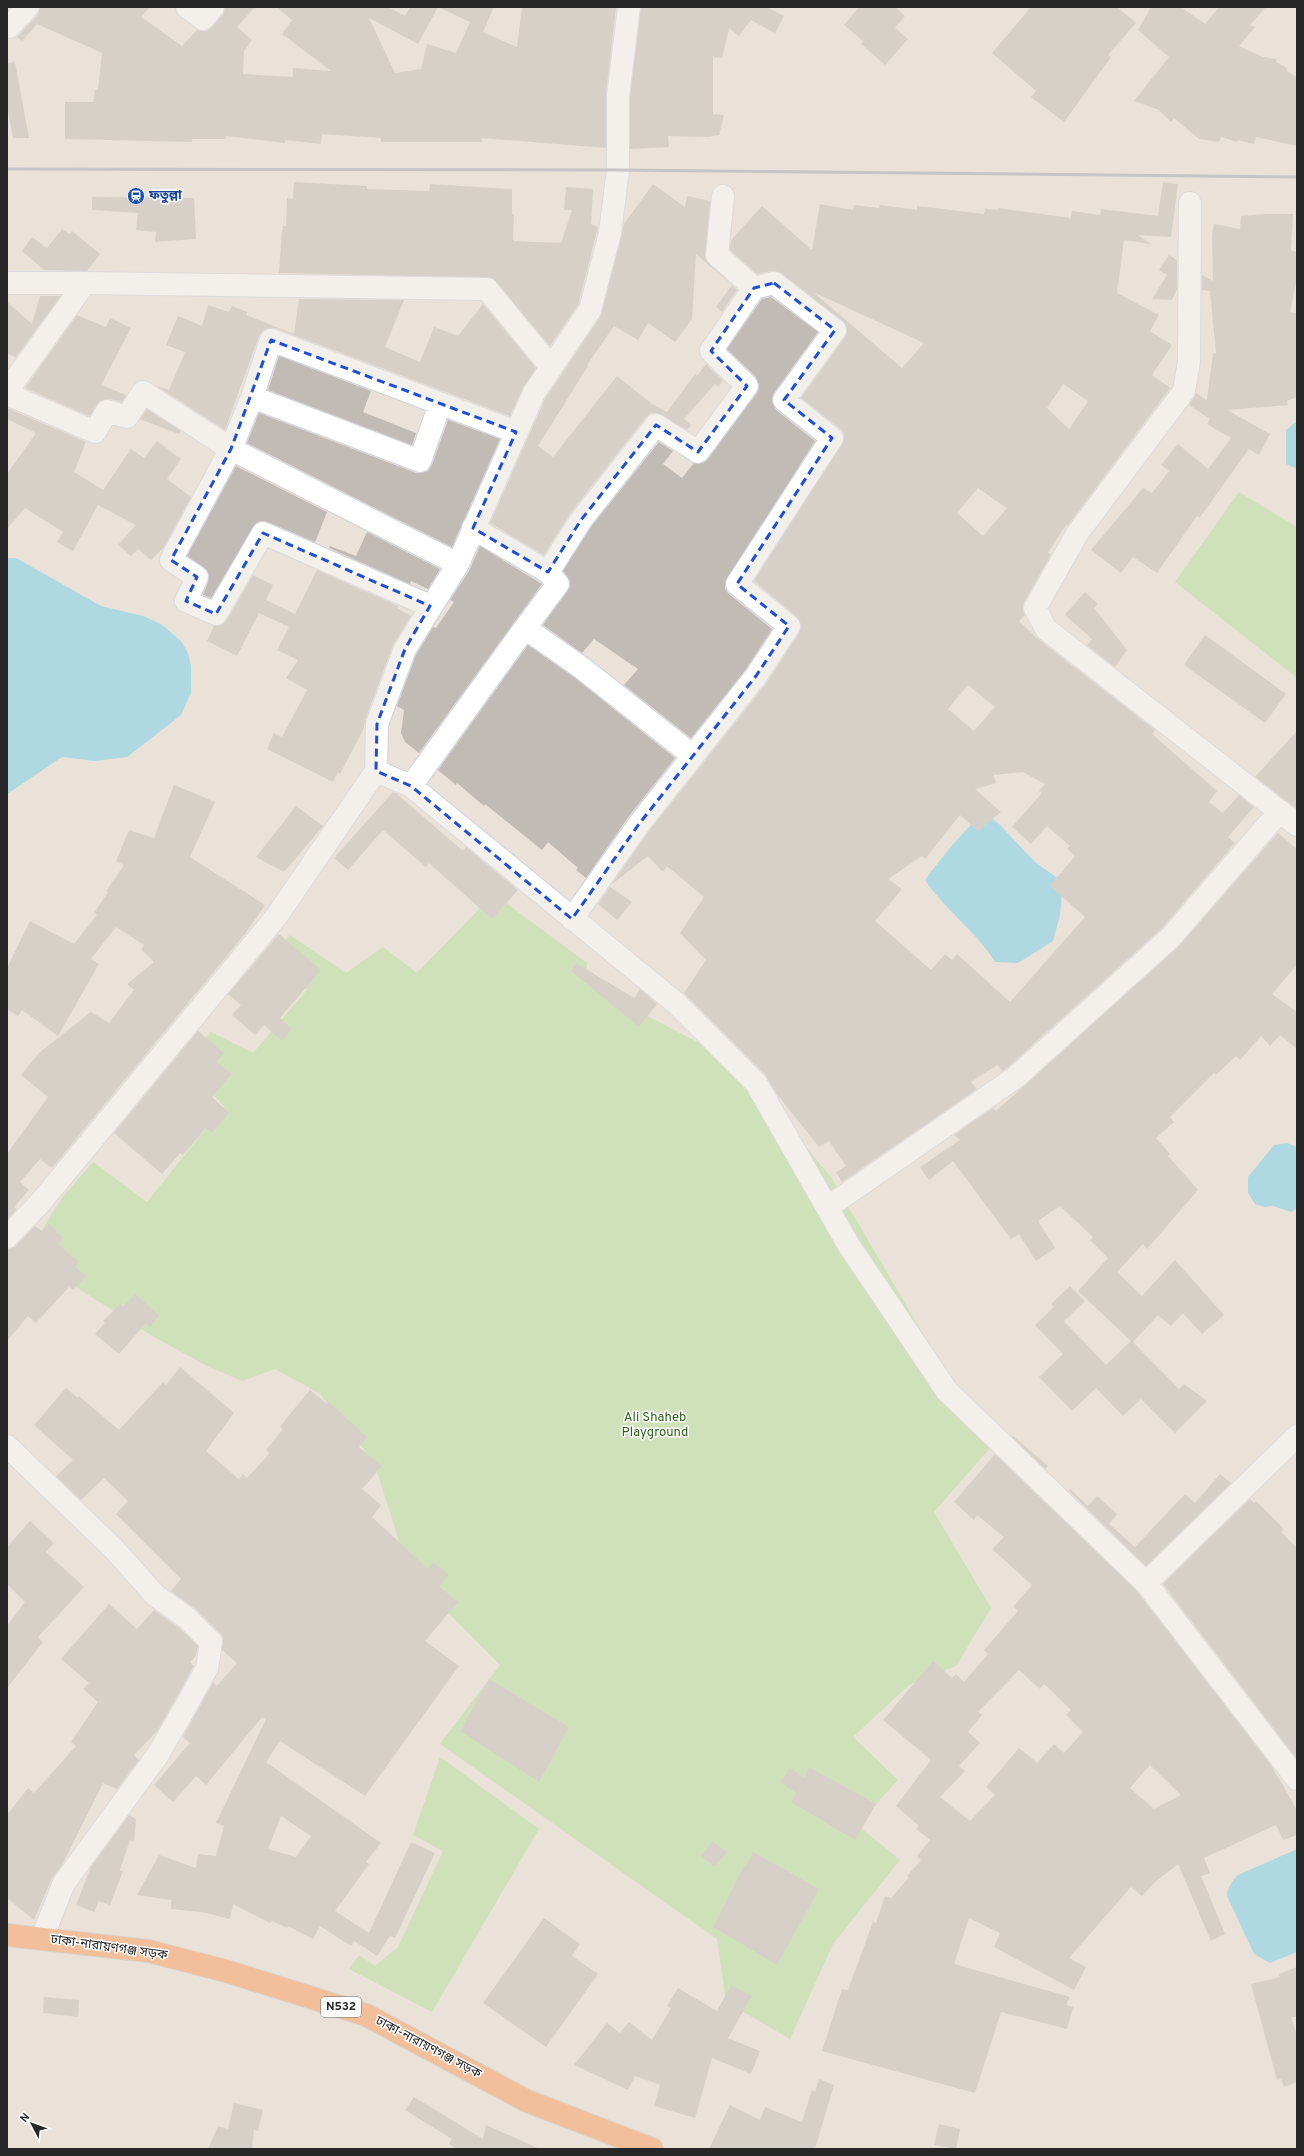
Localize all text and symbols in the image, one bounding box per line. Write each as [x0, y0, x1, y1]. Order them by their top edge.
station icon: ফতুল্লা [126, 186, 146, 206]
place label: ফতুল্লা [148, 188, 182, 204]
park label: Ali Shaheb Playground [622, 1410, 688, 1441]
street label: ঢাকা-নারায়ণগঞ্জ সড়ক [49, 1932, 169, 1964]
road number: N532 [321, 1997, 361, 2017]
street label: ঢাকা-নারায়ণগঞ্জ সড়ক [371, 2013, 484, 2083]
north arrow [12, 2104, 52, 2144]
text: N [17, 2111, 33, 2126]

